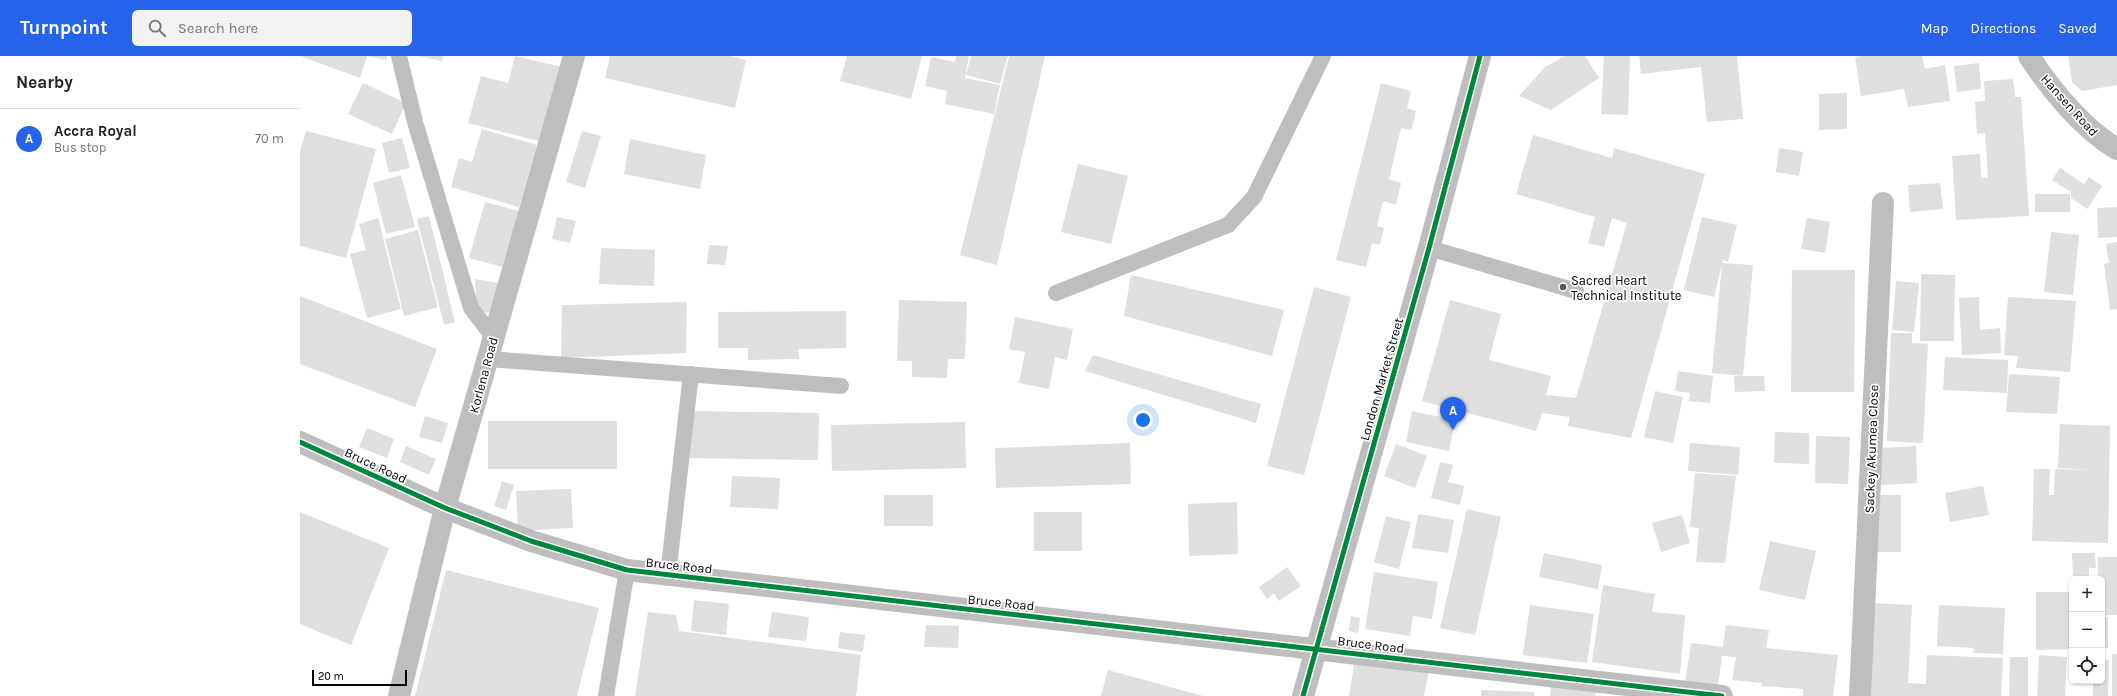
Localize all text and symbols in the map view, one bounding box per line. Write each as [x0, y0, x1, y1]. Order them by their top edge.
search box [132, 10, 412, 46]
text: Turnpoint [20, 17, 108, 39]
icon: search [146, 17, 168, 39]
text: Search here [178, 19, 258, 37]
text: Map [1921, 20, 1949, 37]
text: Directions [1971, 20, 2036, 37]
text: Saved [2058, 20, 2097, 37]
street label: Hansen Road [2038, 71, 2101, 139]
text: Nearby [16, 72, 73, 92]
text: Accra Royal [54, 122, 137, 140]
text: A [25, 131, 33, 146]
text: 70 m [255, 131, 284, 146]
text: Bus stop [54, 140, 106, 155]
place label: Sacred Heart Technical Institute [1571, 273, 1682, 303]
marker: Sacred Heart Technical Institute [1558, 282, 1568, 292]
street label: London Market Street [1357, 316, 1406, 442]
street label: Korlena Road [466, 335, 501, 415]
street label: Sackey Akumea Close [1862, 384, 1881, 514]
pin: A [1440, 397, 1466, 430]
your location [1133, 410, 1153, 430]
street label: Bruce Road [342, 444, 409, 486]
street label: Bruce Road [645, 555, 713, 576]
map controls [2069, 576, 2105, 684]
button: + [2069, 576, 2105, 612]
street label: Bruce Road [967, 592, 1035, 613]
button: − [2069, 612, 2105, 648]
street label: Bruce Road [1337, 633, 1405, 656]
button: locate [2069, 648, 2105, 684]
scale bar [312, 668, 407, 687]
text: 20 m [318, 670, 344, 683]

